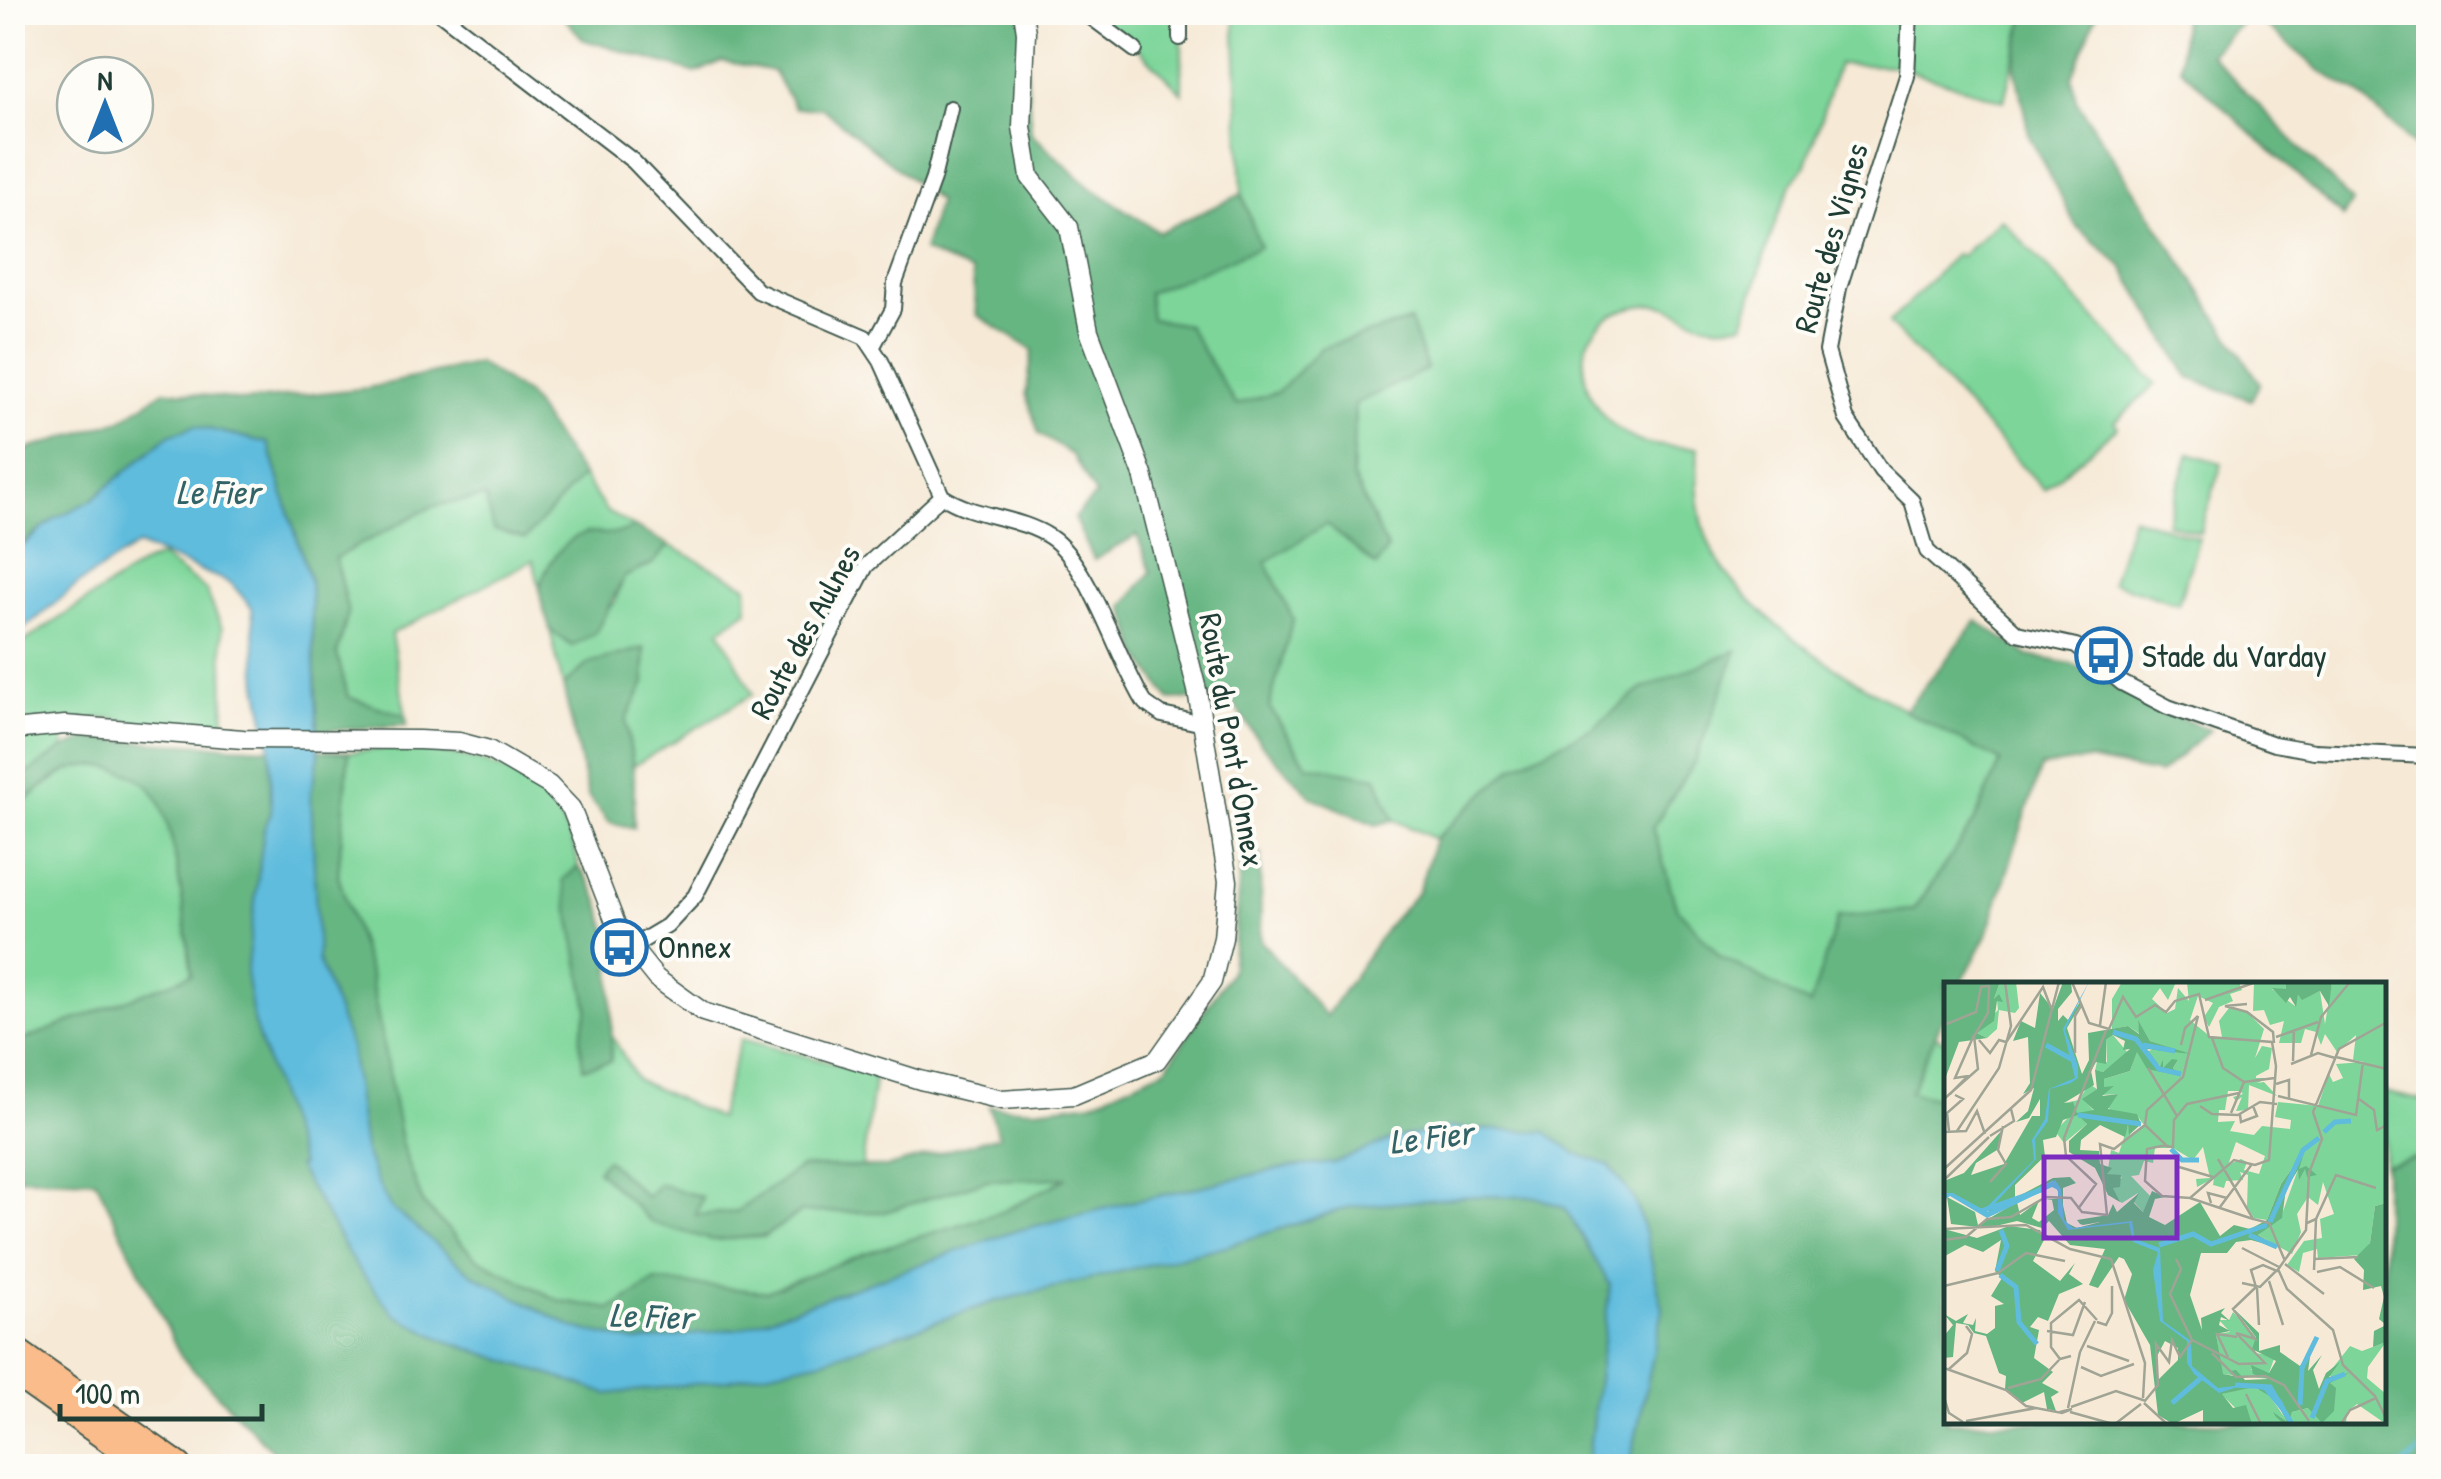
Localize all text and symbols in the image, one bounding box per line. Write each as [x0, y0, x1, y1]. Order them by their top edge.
north arrow [55, 55, 155, 155]
text: N [98, 61, 113, 99]
street label: Route des Vignes [1783, 138, 1878, 338]
water label: Le Fier [176, 468, 264, 515]
street label: Route des Aulnes [739, 537, 870, 726]
street label: Route du Pont d'Onnex [1189, 610, 1276, 870]
bus stop icon: Stade du Varday [2073, 626, 2133, 686]
place label: Stade du Varday [2142, 634, 2327, 677]
bus stop icon: Onnex [589, 917, 649, 977]
place label: Onnex [658, 925, 732, 968]
inset map [1944, 982, 2386, 1424]
water label: Le Fier [1387, 1108, 1480, 1165]
water label: Le Fier [609, 1291, 698, 1341]
scale bar [60, 1359, 262, 1421]
text: 100 m [75, 1373, 140, 1413]

